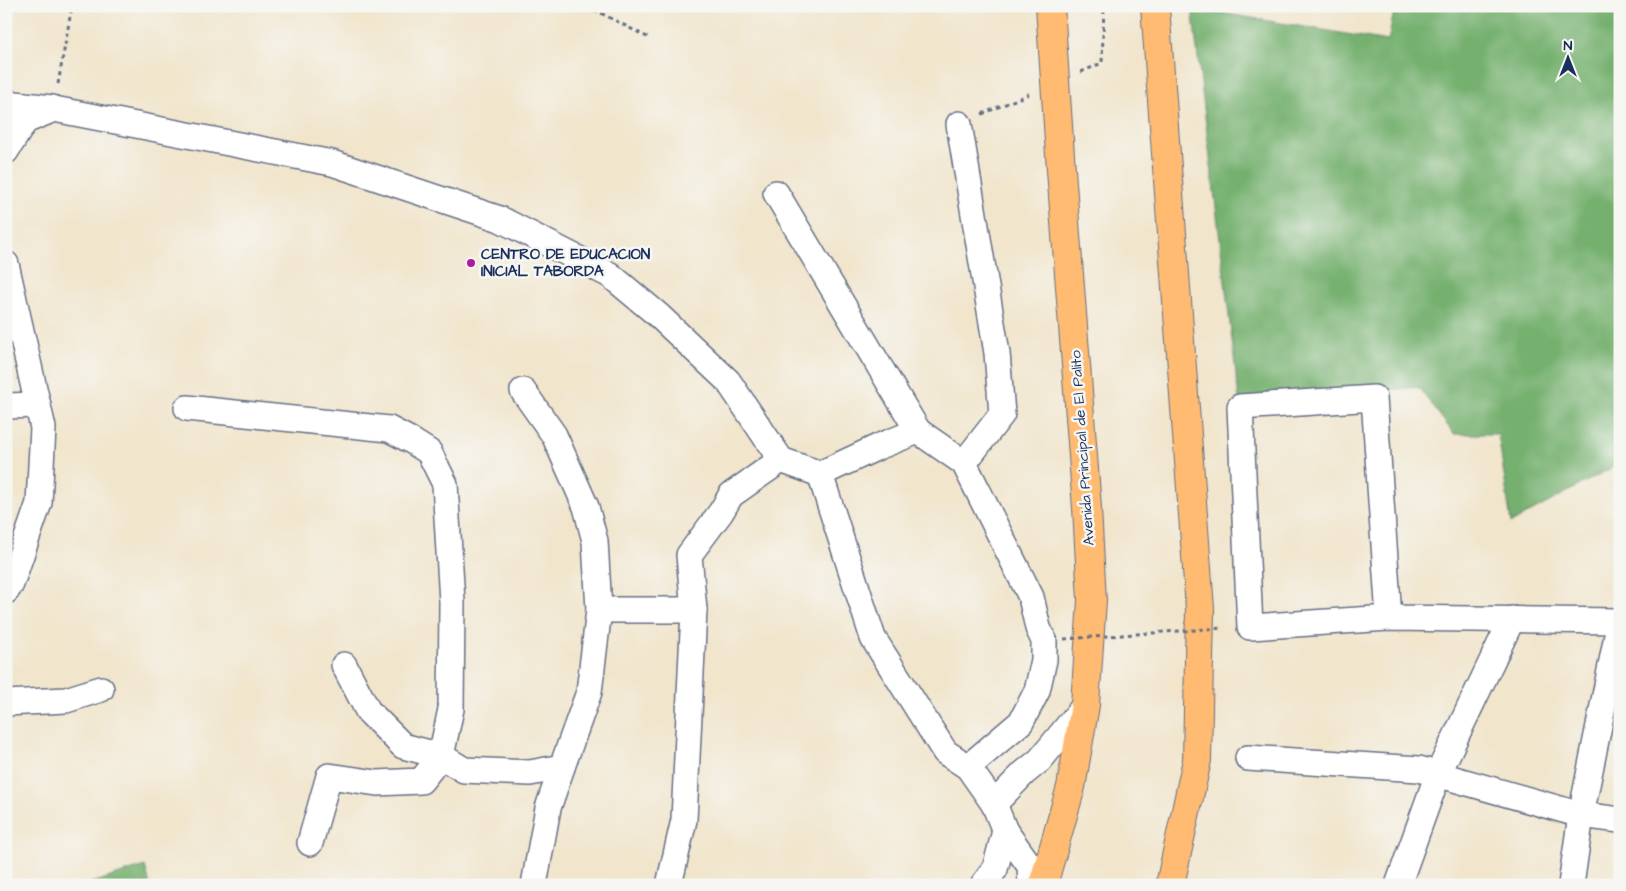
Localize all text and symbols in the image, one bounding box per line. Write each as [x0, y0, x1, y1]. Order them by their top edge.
north arrow [1544, 32, 1594, 82]
text: N [1564, 36, 1573, 56]
place label: CENTRO DE EDUCACION INICIAL TABORDA [481, 244, 651, 282]
marker: CENTRO DE EDUCACION INICIAL TABORDA [465, 257, 477, 269]
street label: Avenida Principal de El Palito [1065, 349, 1100, 546]

